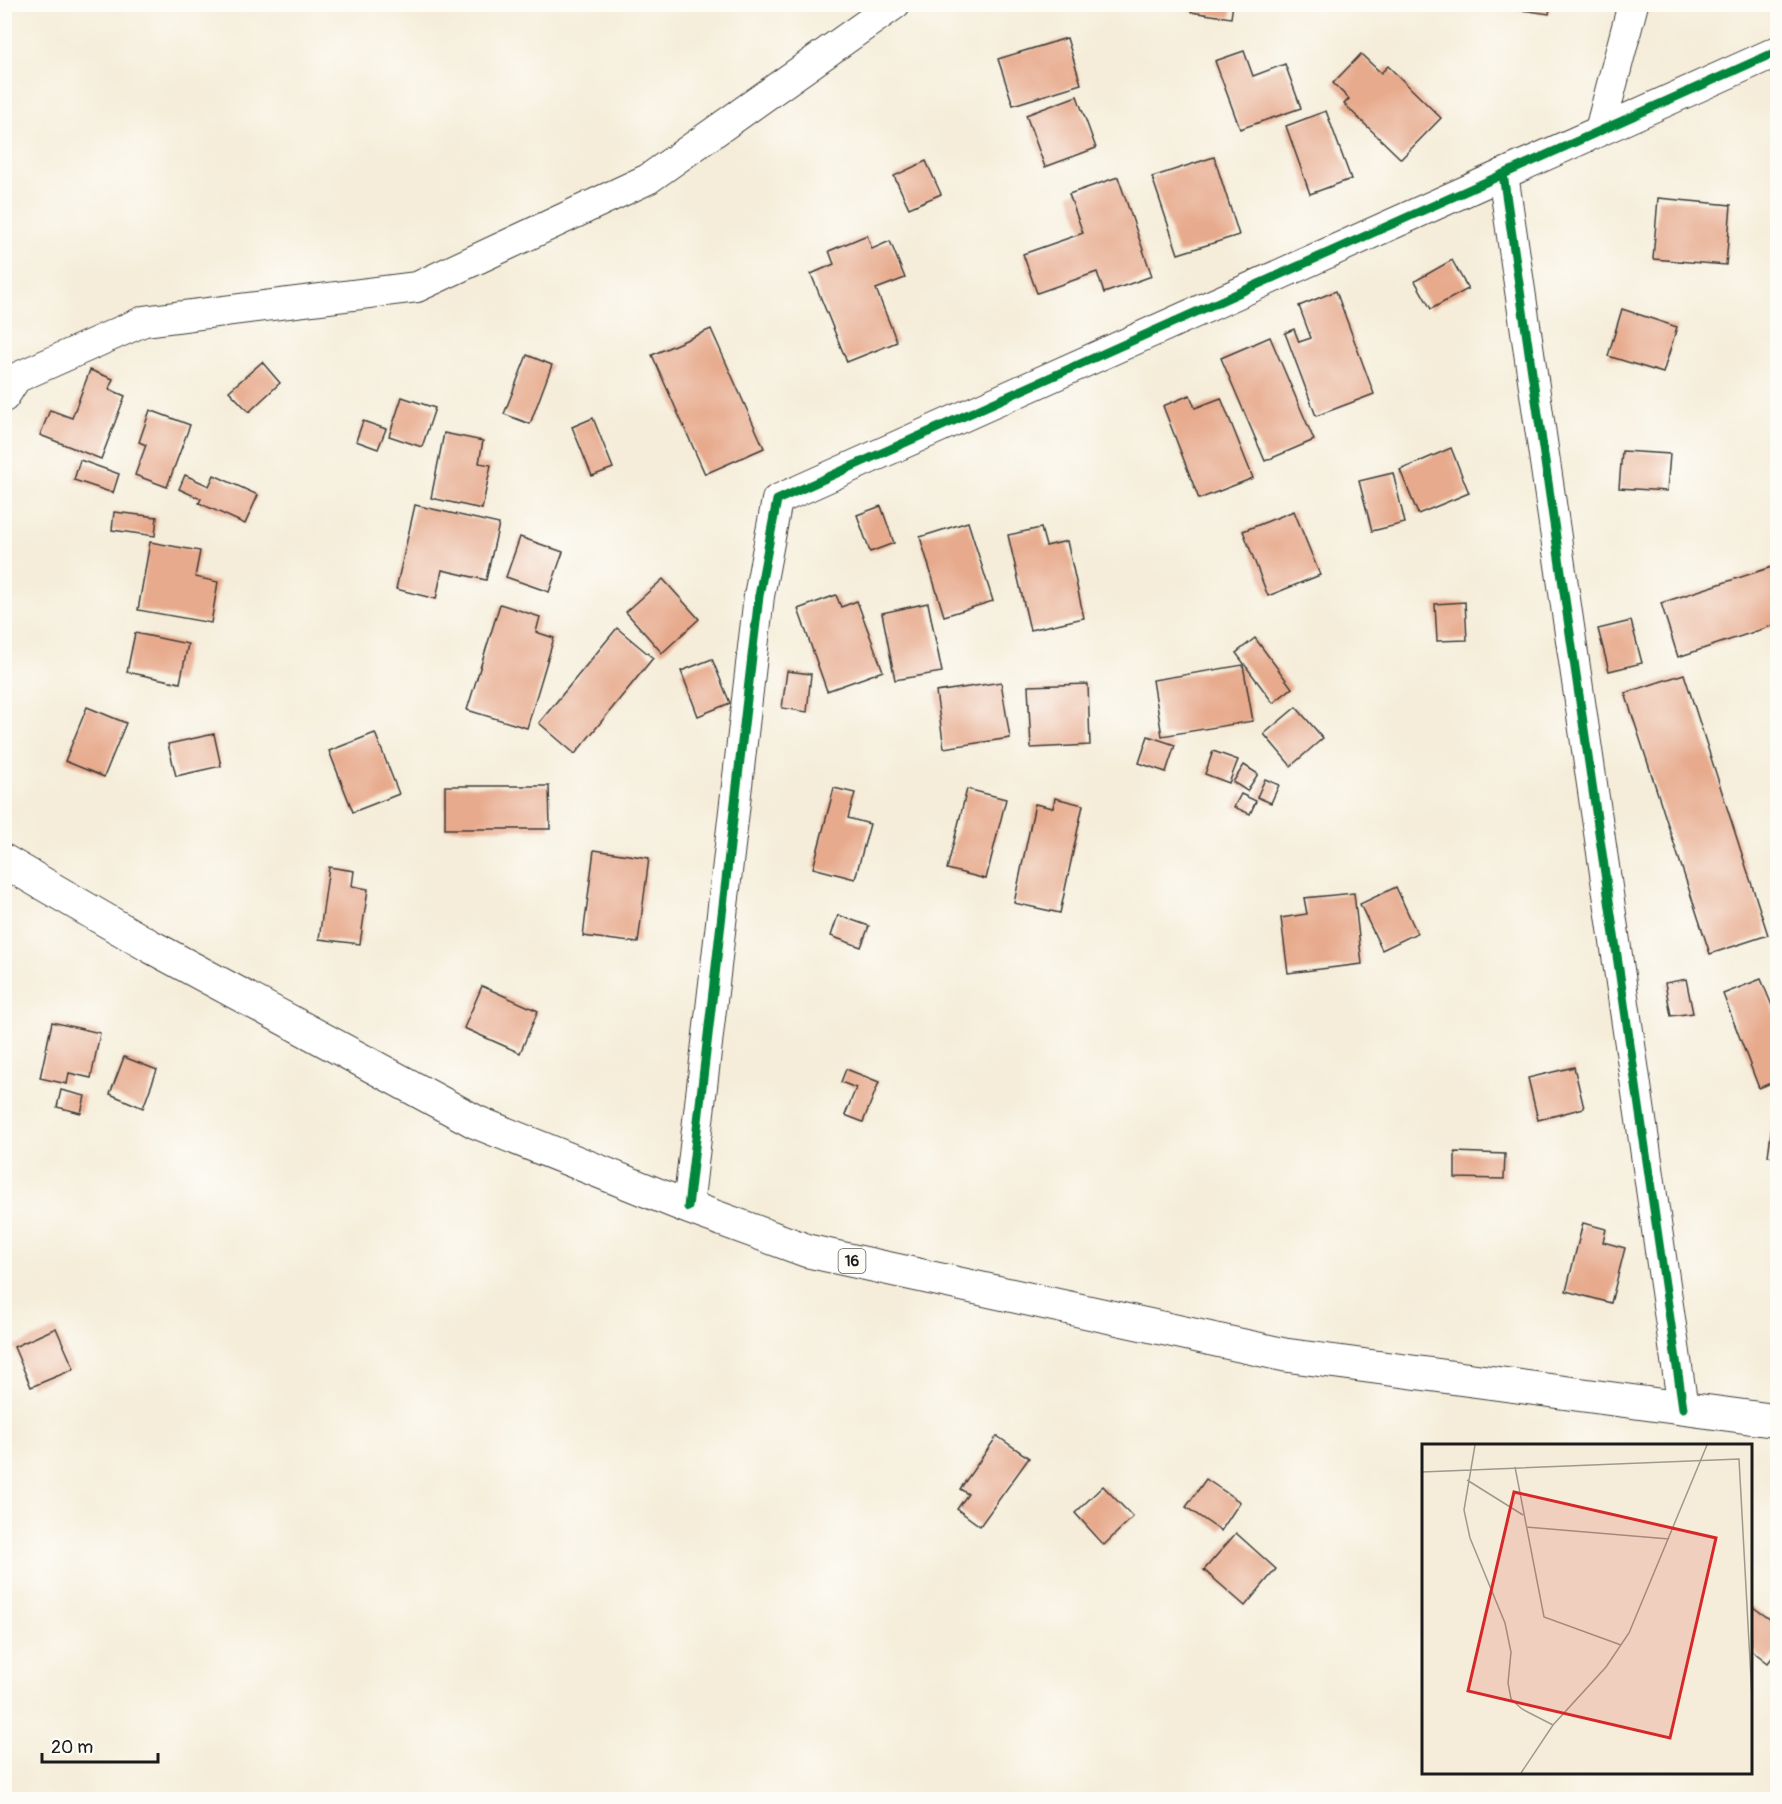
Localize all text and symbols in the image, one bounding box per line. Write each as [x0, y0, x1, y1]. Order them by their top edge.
road number: 16 [838, 1249, 866, 1273]
inset map [1422, 1444, 1752, 1774]
scale bar [42, 1726, 158, 1764]
text: 20 m [51, 1736, 93, 1759]

